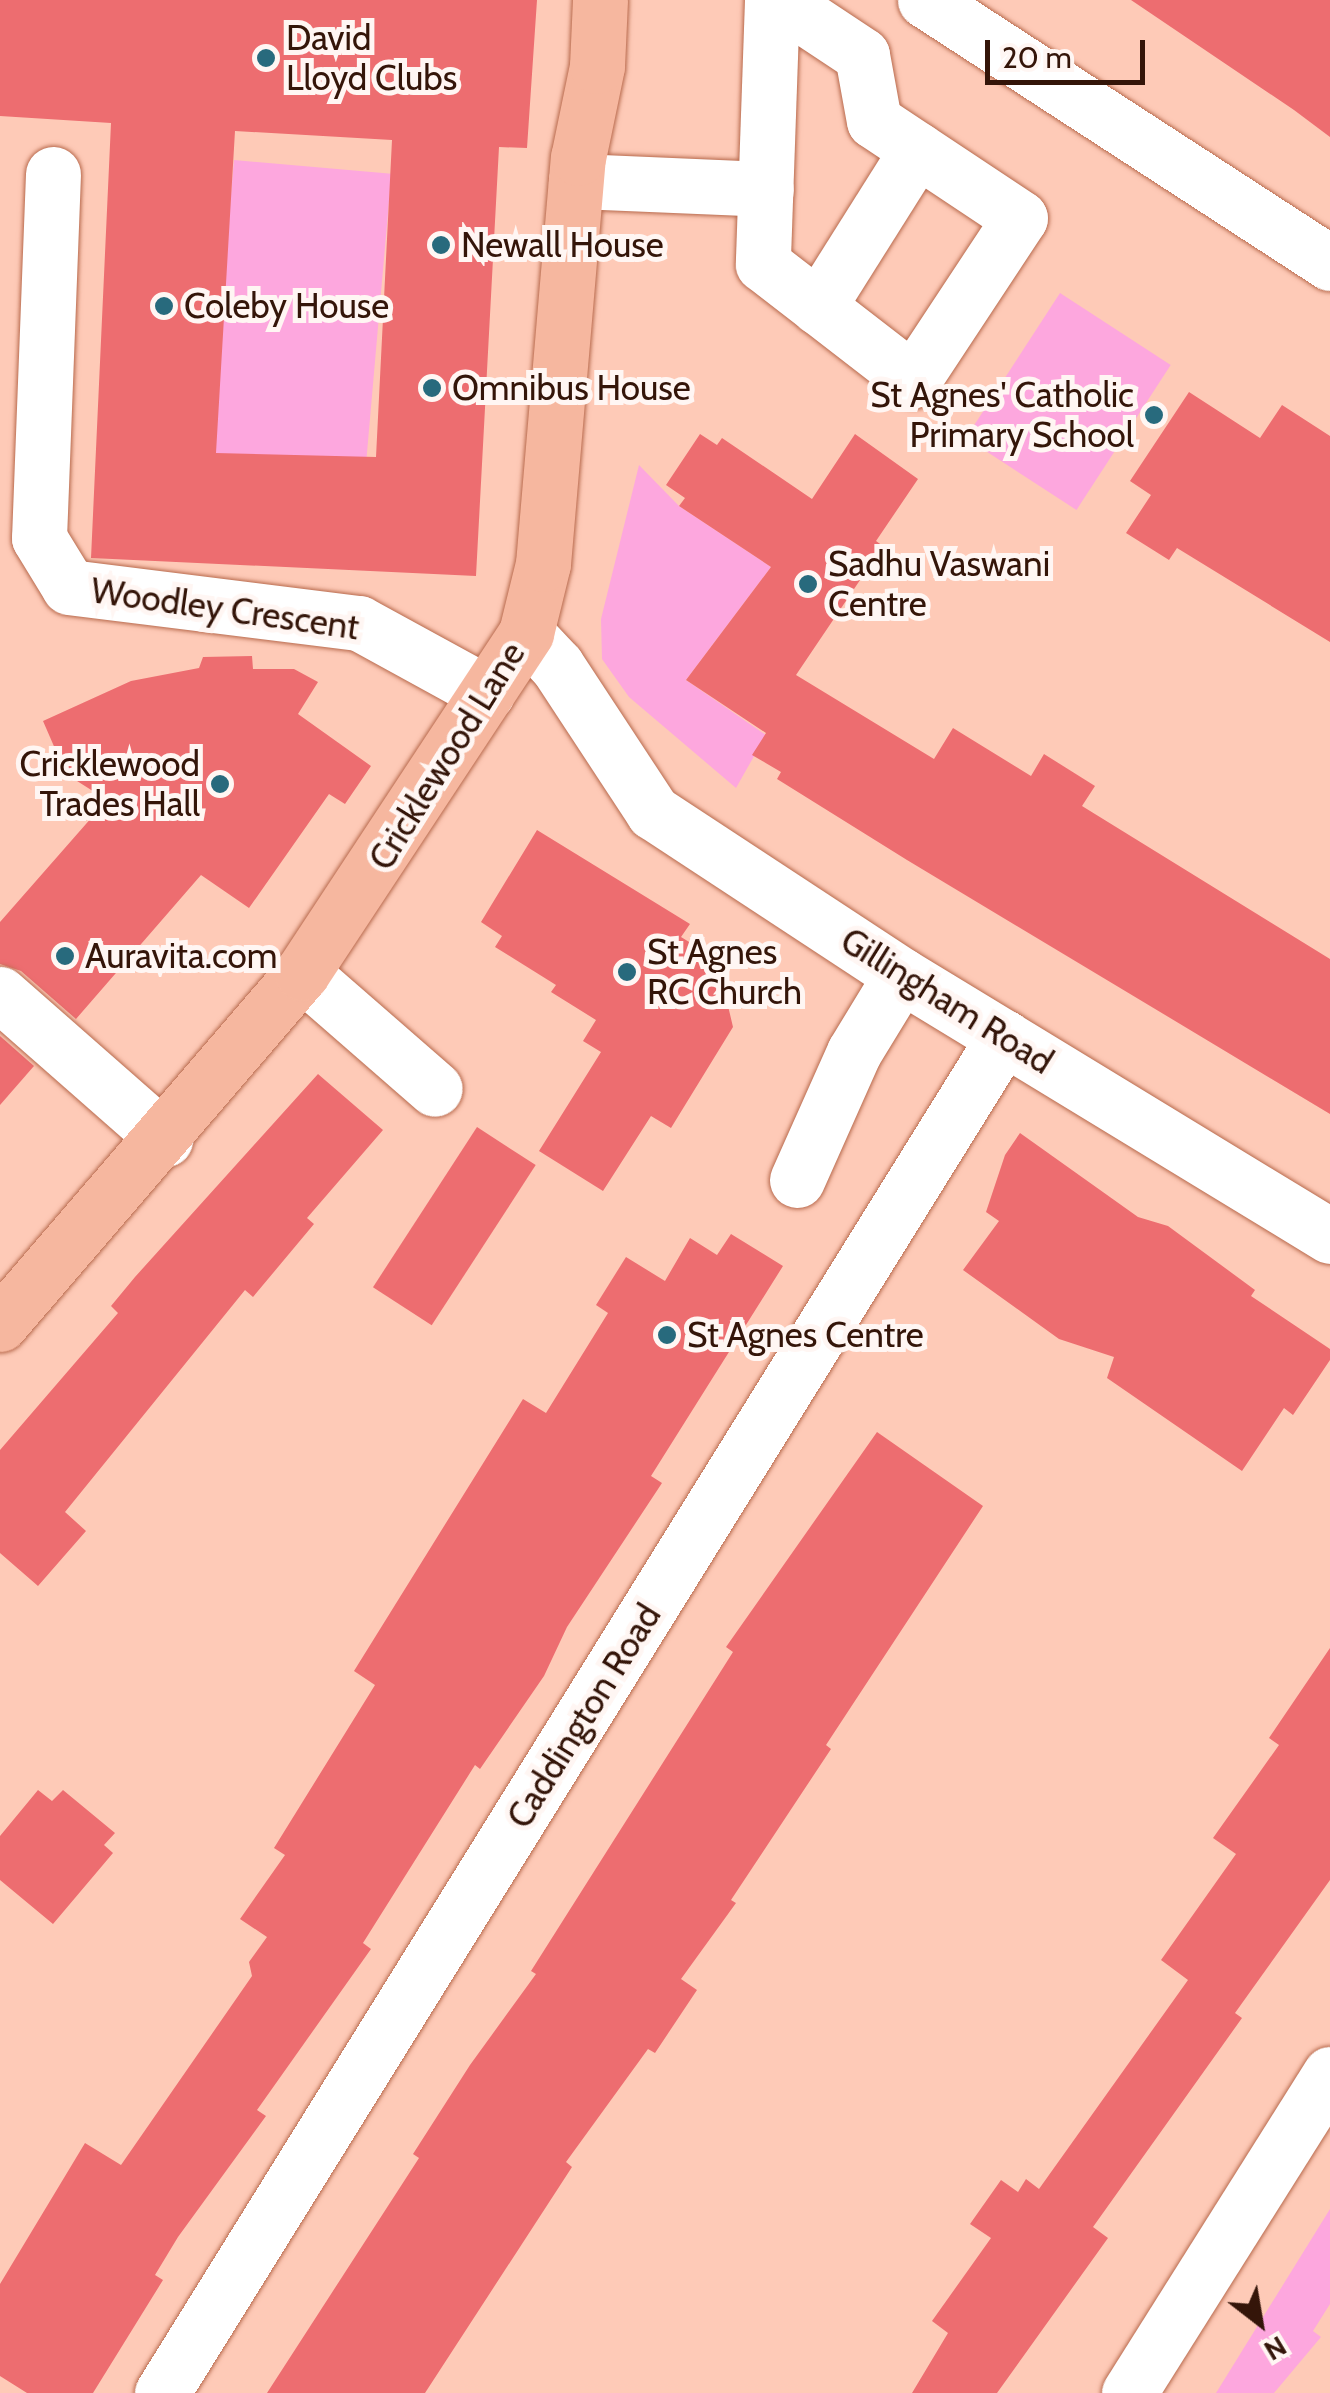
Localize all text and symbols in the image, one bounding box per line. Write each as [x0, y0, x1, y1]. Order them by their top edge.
place label: David Lloyd Clubs [286, 17, 457, 99]
scale bar [990, 20, 1150, 82]
text: 20 m [1002, 39, 1072, 76]
marker: David Lloyd Clubs [255, 47, 277, 69]
place label: Newall House [461, 224, 664, 266]
marker: Newall House [430, 234, 452, 256]
place label: Coleby House [184, 285, 389, 327]
marker: Coleby House [153, 295, 175, 317]
place label: Omnibus House [452, 367, 691, 409]
place label: St Agnes' Catholic Primary School [870, 374, 1134, 456]
marker: Omnibus House [421, 377, 443, 399]
marker: St Agnes' Catholic Primary School [1143, 404, 1165, 426]
place label: Sadhu Vaswani Centre [828, 543, 1050, 625]
street label: Woodley Crescent [88, 569, 362, 649]
marker: Sadhu Vaswani Centre [797, 573, 819, 595]
street label: Cricklewood Lane [360, 635, 534, 877]
place label: Cricklewood Trades Hall [20, 743, 200, 825]
marker: Cricklewood Trades Hall [209, 773, 231, 795]
street label: Gillingham Road [833, 919, 1061, 1083]
place label: St Agnes RC Church [647, 931, 802, 1013]
place label: Auravita.com [85, 935, 278, 977]
marker: Auravita.com [54, 945, 76, 967]
marker: St Agnes RC Church [616, 961, 638, 983]
place label: St Agnes Centre [687, 1314, 924, 1356]
marker: St Agnes Centre [656, 1324, 678, 1346]
street label: Caddington Road [498, 1596, 670, 1836]
north arrow [1210, 2273, 1310, 2373]
text: N [1258, 2329, 1293, 2368]

